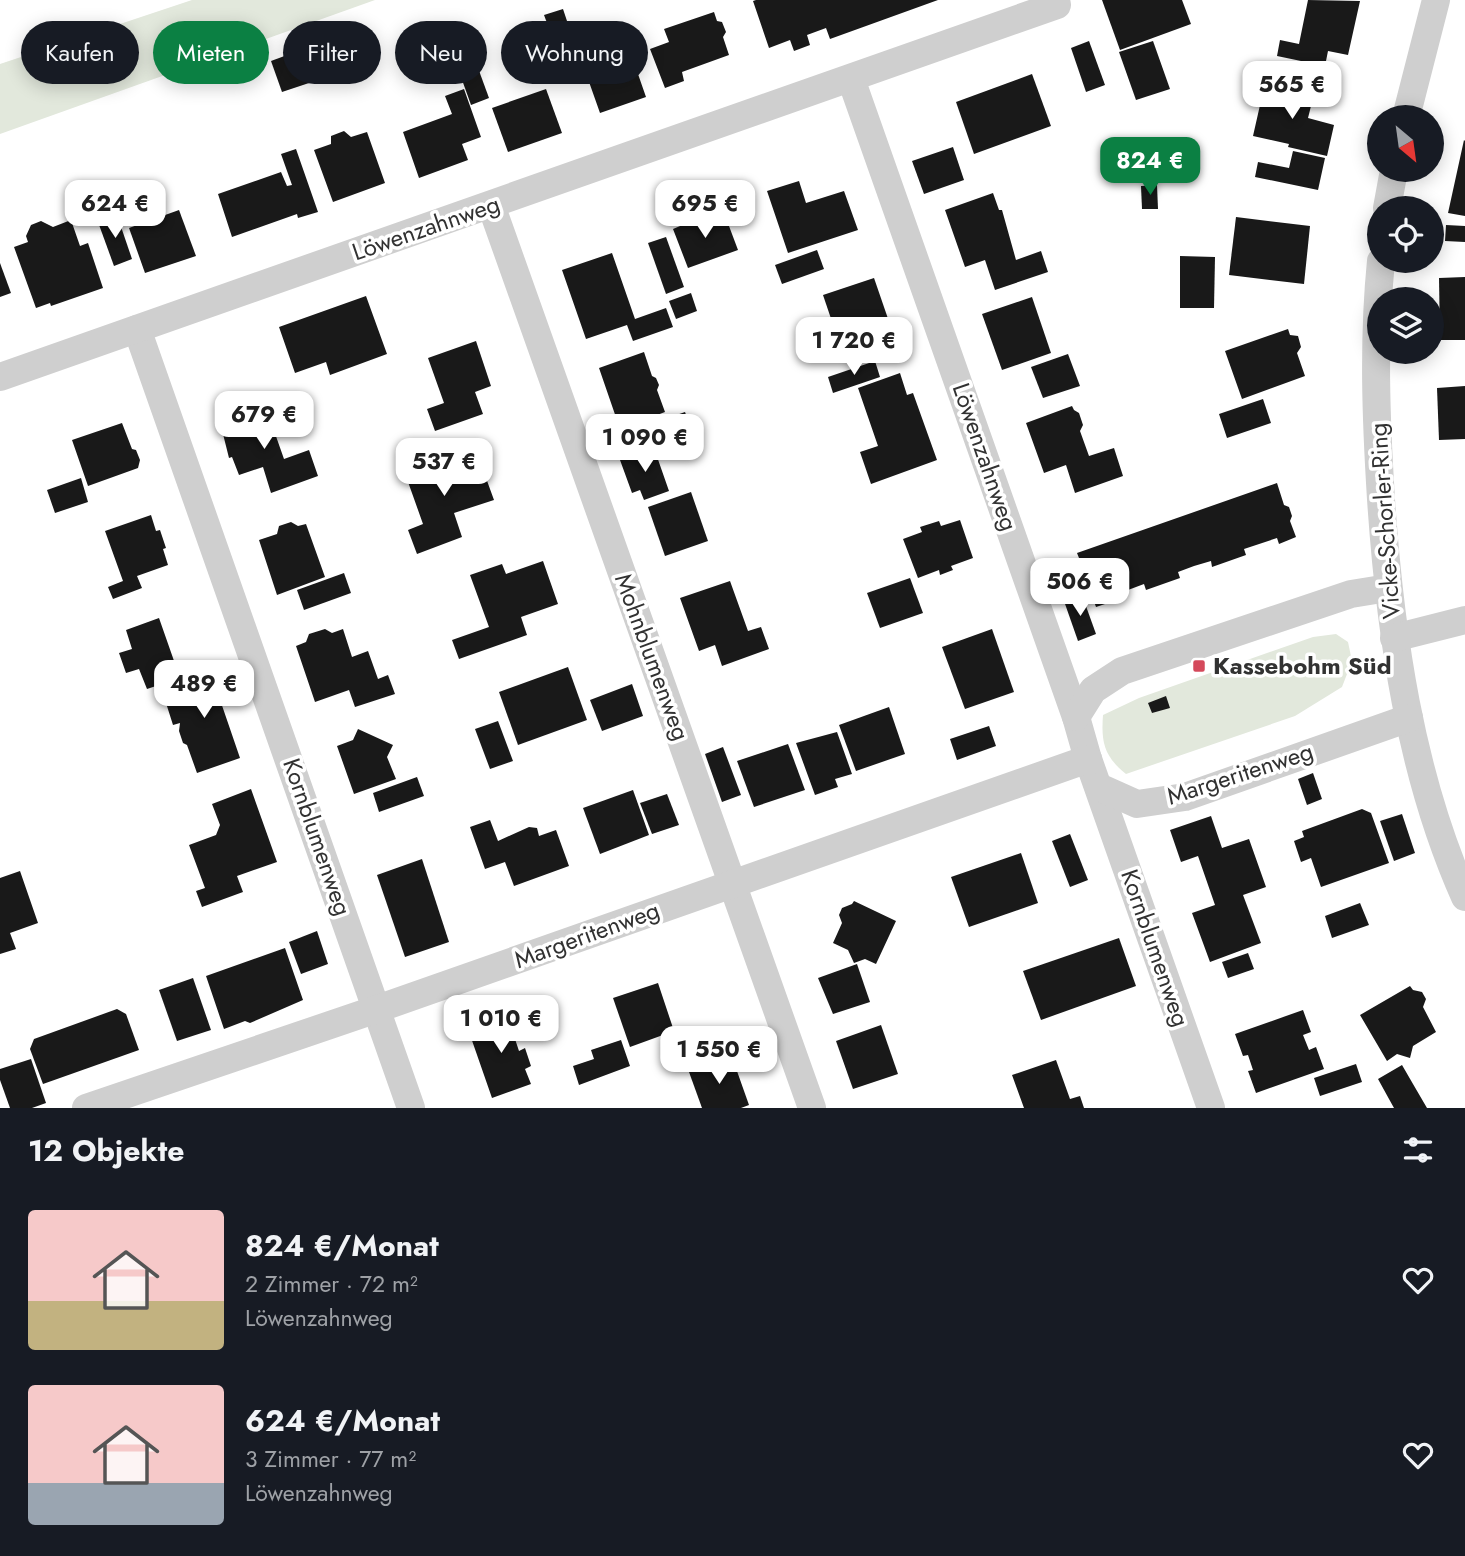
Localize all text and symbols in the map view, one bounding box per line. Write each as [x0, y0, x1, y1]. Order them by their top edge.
chip: Kaufen [21, 21, 139, 84]
chip: Mieten [153, 21, 269, 84]
chip: Filter [283, 21, 381, 84]
chip: Neu [395, 21, 487, 84]
chip: Wohnung [501, 21, 648, 84]
pin: 565 € [1243, 61, 1341, 121]
text: 565 € [1258, 67, 1326, 101]
north arrow [1367, 105, 1444, 182]
map controls [1367, 105, 1444, 364]
pin: 824 € [1101, 138, 1199, 197]
text: 824 € [1116, 143, 1184, 177]
pin: 624 € [66, 180, 164, 240]
pin: 695 € [656, 180, 754, 240]
text: 624 € [81, 186, 149, 220]
street label: Löwenzahnweg [347, 186, 504, 269]
text: 695 € [671, 186, 739, 220]
button: locate [1367, 196, 1444, 273]
button: layers [1367, 287, 1444, 364]
pin: 1 720 € [789, 318, 919, 377]
text: 1 720 € [812, 323, 896, 357]
street label: Löwenzahnweg [944, 378, 1027, 535]
pin: 679 € [215, 392, 313, 451]
text: 679 € [231, 397, 297, 431]
pin: 1 090 € [580, 414, 710, 474]
text: 1 090 € [602, 420, 688, 454]
street label: Vicke-Schorler-Ring [1360, 422, 1409, 620]
pin: 537 € [395, 438, 493, 498]
text: 537 € [412, 444, 476, 478]
pin: 506 € [1031, 558, 1129, 618]
text: 506 € [1046, 564, 1114, 598]
street label: Mohnblumenweg [606, 569, 699, 745]
place label: Kassebohm Süd [1213, 648, 1391, 683]
marker: Kassebohm Süd [1191, 658, 1207, 674]
pin: 489 € [155, 660, 253, 720]
text: 489 € [170, 666, 238, 700]
street label: Margeritenweg [1162, 733, 1318, 814]
street label: Kornblumenweg [274, 754, 361, 920]
street label: Kornblumenweg [1112, 865, 1199, 1031]
street label: Margeritenweg [509, 892, 664, 977]
pin: 1 010 € [436, 996, 566, 1055]
text: 1 010 € [460, 1001, 542, 1035]
pin: 1 550 € [654, 1026, 784, 1086]
text: 1 550 € [676, 1032, 762, 1066]
text: 12 Objekte [28, 1129, 184, 1172]
icon: filters [1399, 1131, 1437, 1169]
text: 824 €/Monat [245, 1224, 439, 1267]
icon: home [84, 1238, 168, 1322]
icon: heart [1399, 1261, 1437, 1299]
text: 2 Zimmer · 72 m² [245, 1267, 418, 1301]
text: Löwenzahnweg [245, 1301, 393, 1335]
text: 624 €/Monat [245, 1399, 440, 1442]
icon: home [84, 1413, 168, 1497]
icon: heart [1399, 1436, 1437, 1474]
text: 3 Zimmer · 77 m² [245, 1442, 416, 1476]
text: Löwenzahnweg [245, 1476, 393, 1510]

